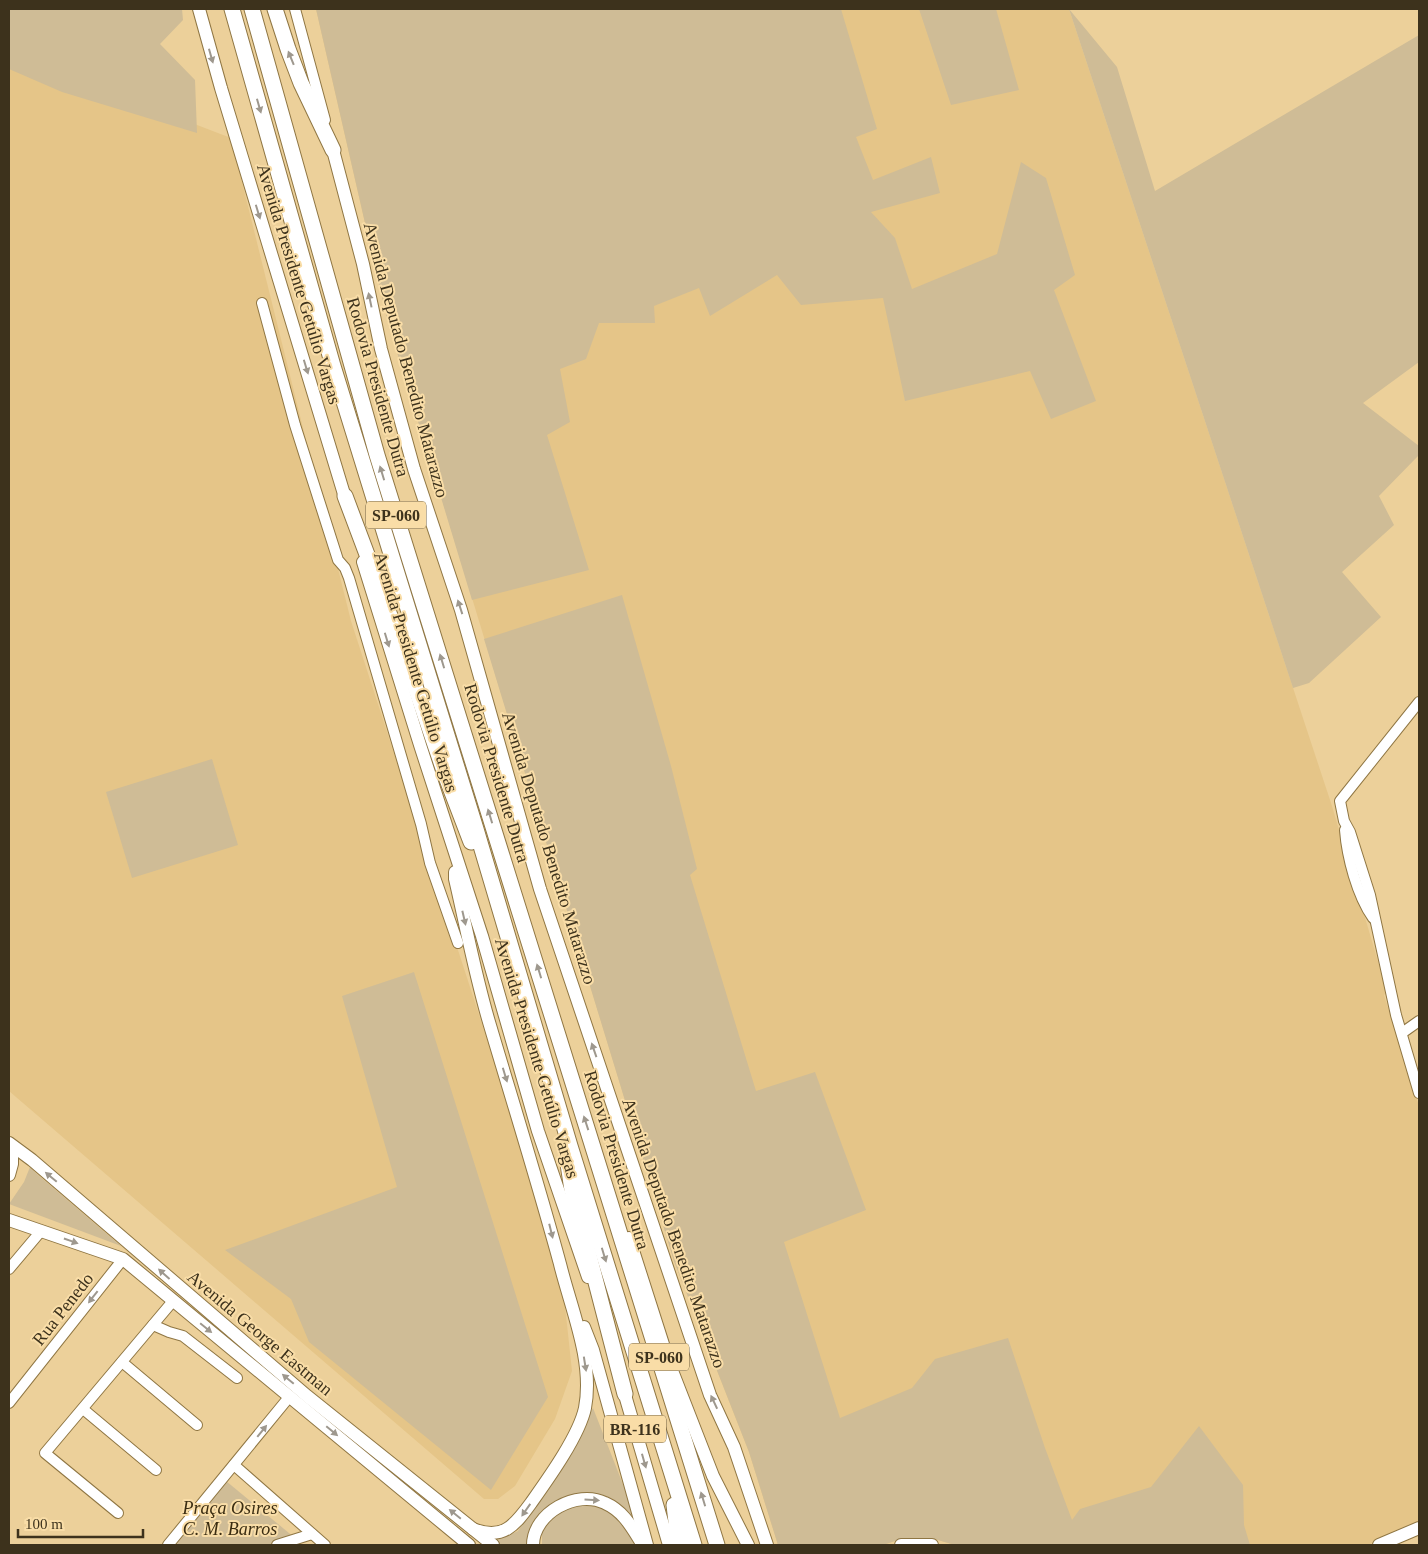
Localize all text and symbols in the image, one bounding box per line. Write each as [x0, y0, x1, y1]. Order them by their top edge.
one-way arrow [208, 48, 216, 63]
one-way arrow [287, 50, 295, 65]
one-way arrow [256, 99, 264, 114]
street label: Avenida Presidente Getúlio Vargas [253, 161, 345, 407]
one-way arrow [255, 204, 262, 219]
street label: Avenida Deputado Benedito Matarazzo [360, 220, 452, 500]
one-way arrow [366, 291, 374, 307]
street label: Rodovia Presidente Dutra [343, 295, 413, 479]
one-way arrow [302, 359, 310, 374]
one-way arrow [378, 465, 386, 480]
road number: SP-060 [366, 502, 426, 528]
street label: Avenida Presidente Getúlio Vargas [370, 549, 462, 795]
one-way arrow [455, 599, 463, 614]
one-way arrow [383, 633, 391, 648]
one-way arrow [437, 654, 445, 669]
street label: Rodovia Presidente Dutra [460, 681, 534, 865]
street label: Avenida Deputado Benedito Matarazzo [498, 709, 600, 987]
one-way arrow [486, 809, 494, 824]
one-way arrow [460, 910, 468, 925]
street label: Avenida Presidente Getúlio Vargas [491, 935, 583, 1181]
one-way arrow [535, 964, 542, 979]
one-way arrow [589, 1042, 597, 1057]
one-way arrow [501, 1068, 509, 1083]
street label: Rodovia Presidente Dutra [580, 1068, 654, 1252]
street label: Avenida Deputado Benedito Matarazzo [618, 1095, 730, 1371]
one-way arrow [582, 1115, 590, 1130]
one-way arrow [45, 1171, 58, 1182]
one-way arrow [548, 1223, 556, 1238]
one-way arrow [64, 1238, 79, 1245]
one-way arrow [600, 1248, 608, 1263]
street label: Avenida George Eastman [183, 1266, 337, 1400]
one-way arrow [158, 1268, 170, 1280]
street label: Rua Penedo [28, 1269, 98, 1349]
one-way arrow [87, 1290, 98, 1303]
one-way arrow [199, 1323, 212, 1334]
road number: SP-060 [629, 1344, 689, 1370]
one-way arrow [581, 1356, 589, 1372]
one-way arrow [281, 1374, 294, 1385]
one-way arrow [709, 1395, 717, 1409]
road number: BR-116 [604, 1416, 666, 1442]
one-way arrow [256, 1424, 267, 1437]
one-way arrow [325, 1426, 338, 1437]
one-way arrow [641, 1454, 649, 1469]
one-way arrow [699, 1491, 706, 1506]
one-way arrow [584, 1497, 600, 1505]
park label: Praça Osires C. M. Barros [182, 1498, 277, 1539]
one-way arrow [521, 1503, 531, 1517]
scale bar [18, 1506, 142, 1538]
one-way arrow [449, 1509, 462, 1520]
text: 100 m [25, 1516, 63, 1532]

